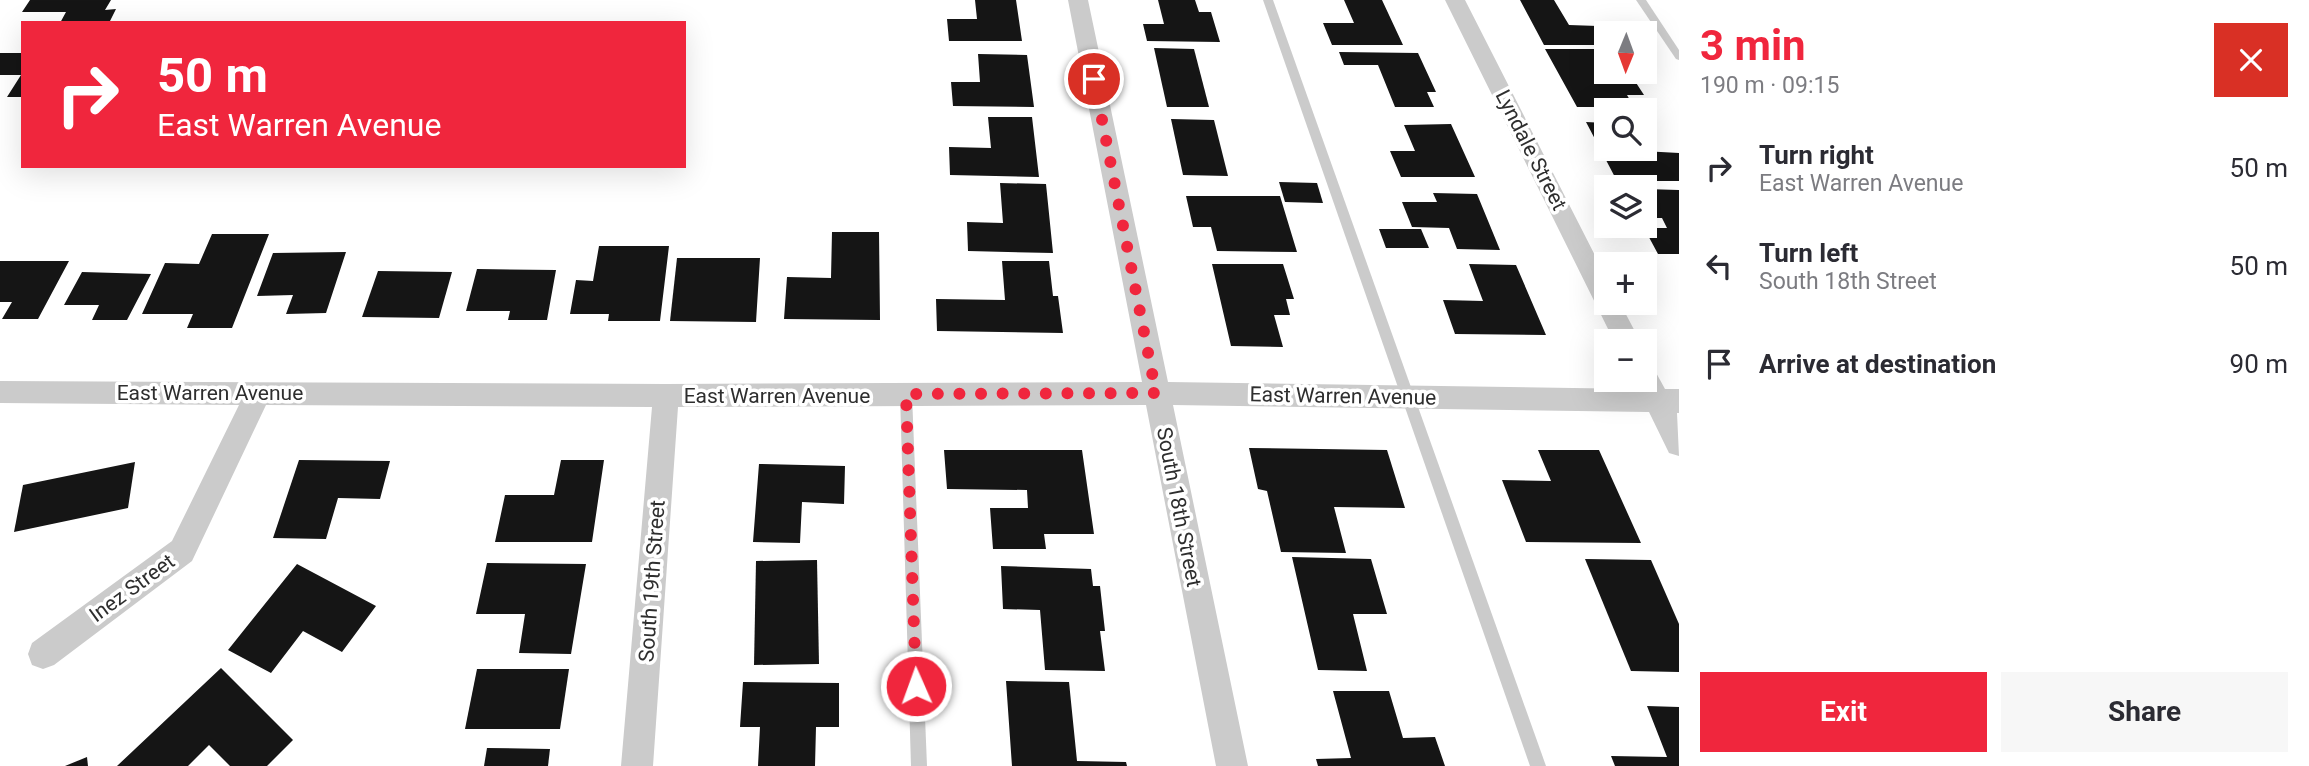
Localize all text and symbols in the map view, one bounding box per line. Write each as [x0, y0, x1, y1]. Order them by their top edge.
north arrow [1594, 21, 1657, 84]
map controls [1594, 21, 1657, 392]
text: 3 min [1700, 21, 1806, 70]
button: close [2214, 23, 2288, 97]
text: 50 m [157, 47, 268, 104]
icon: right [42, 49, 133, 140]
pin [1064, 49, 1124, 109]
icon: arrive [1075, 60, 1113, 98]
text: 190 m · 09:15 [1700, 72, 1839, 99]
street label: Lyndale Street [1490, 86, 1572, 214]
button: search [1594, 98, 1657, 161]
text: East Warren Avenue [157, 106, 441, 144]
text: Turn right [1759, 140, 1874, 170]
icon: right [1700, 149, 1738, 187]
text: 50 m [2230, 153, 2288, 183]
text: East Warren Avenue [1759, 170, 1963, 197]
button: layers [1594, 175, 1657, 238]
text: Turn left [1759, 238, 1858, 268]
icon: left [1700, 247, 1738, 285]
text: 50 m [2230, 251, 2288, 281]
button: + [1594, 252, 1657, 315]
text: South 18th Street [1759, 268, 1937, 295]
button: − [1594, 329, 1657, 392]
icon: arrive [1700, 345, 1738, 383]
text: Arrive at destination [1759, 349, 1996, 379]
text: 90 m [2230, 349, 2288, 379]
street label: East Warren Avenue [117, 381, 303, 405]
street label: East Warren Avenue [1249, 382, 1437, 410]
street label: East Warren Avenue [684, 384, 870, 408]
street label: South 18th Street [1152, 425, 1206, 589]
street label: South 19th Street [634, 499, 670, 663]
street label: Inez Street [85, 549, 179, 627]
position arrow [879, 649, 953, 723]
button: Exit [1700, 672, 1987, 752]
button: Share [2001, 672, 2288, 752]

